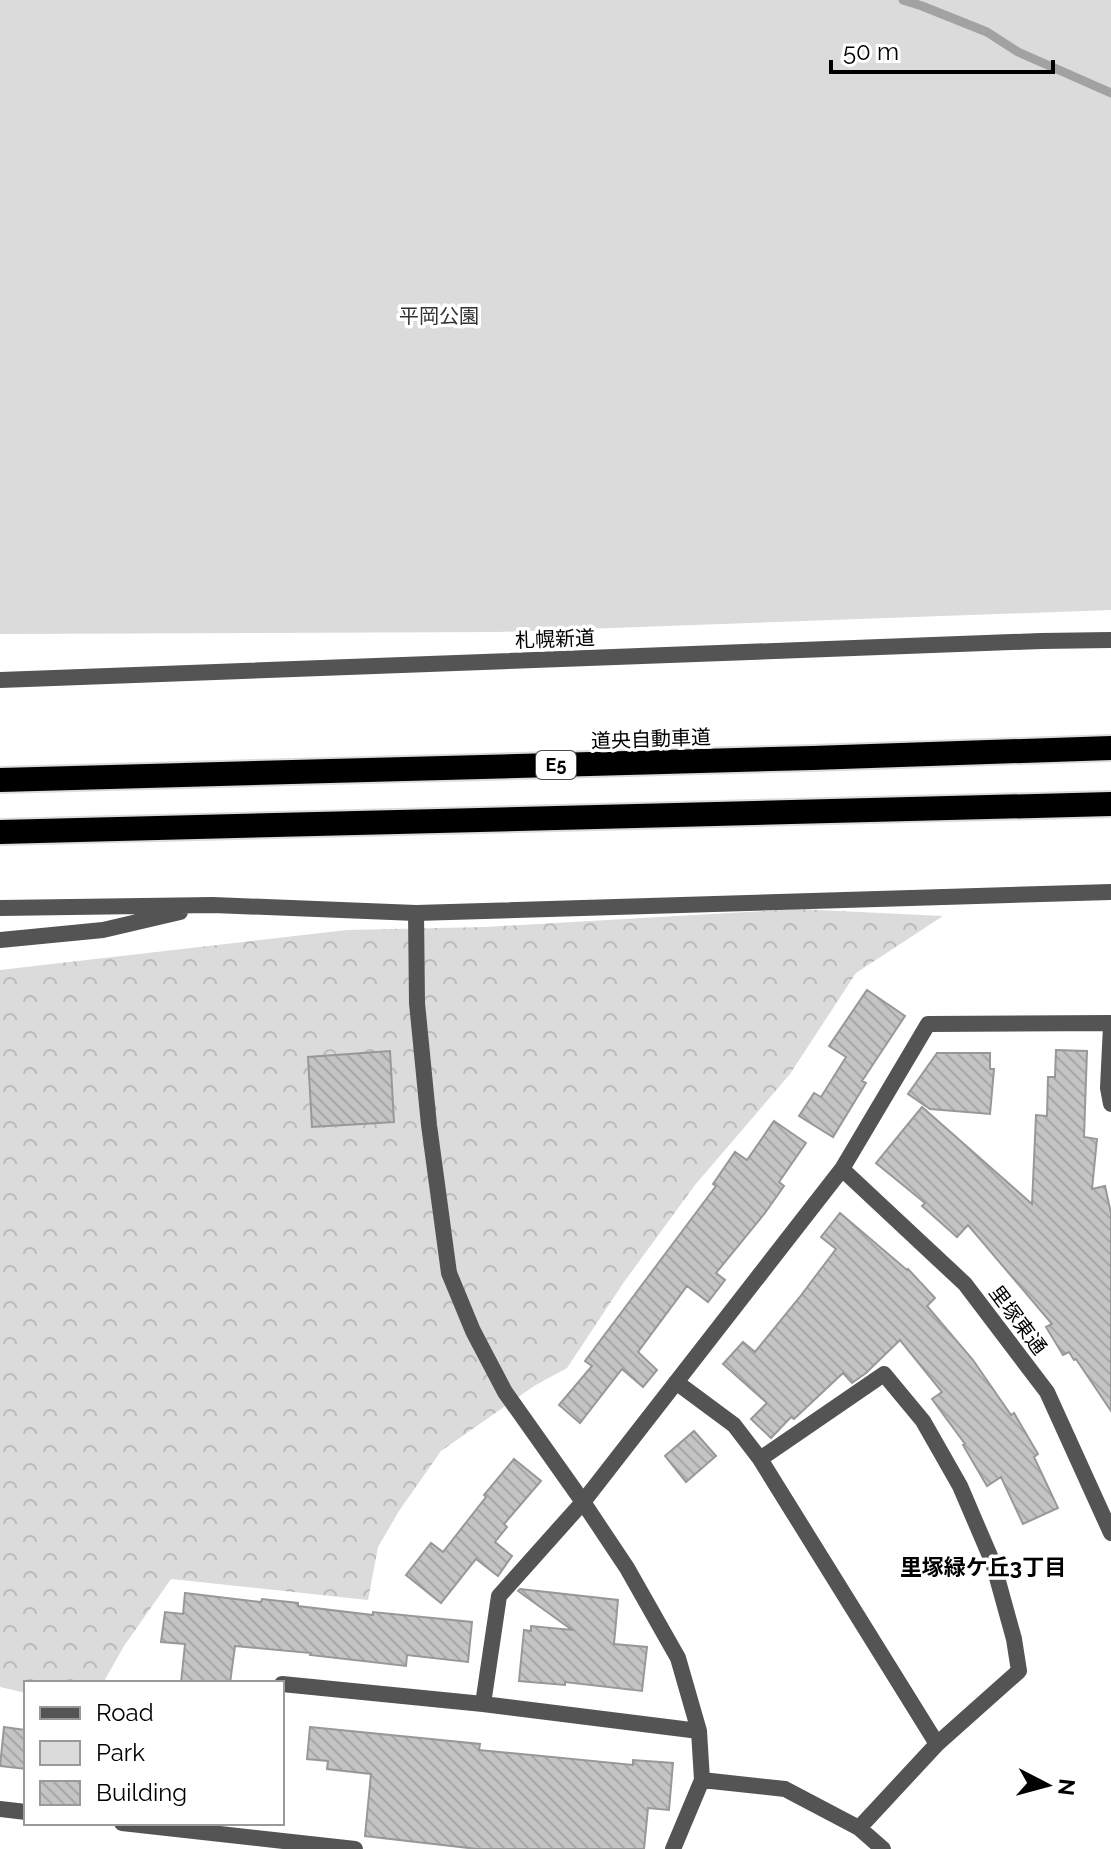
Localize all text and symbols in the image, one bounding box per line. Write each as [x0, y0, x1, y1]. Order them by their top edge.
scale bar [831, 24, 1053, 74]
text: 50 m [843, 37, 899, 66]
park label: 平岡公園 [399, 304, 479, 328]
street label: 札幌新道 [515, 626, 595, 652]
street label: 道央自動車道 [591, 725, 711, 753]
road number: E5 [536, 751, 576, 779]
street label: 里塚東通 [984, 1281, 1052, 1359]
district label: 里塚緑ケ丘3丁目 [900, 1554, 1066, 1580]
legend [24, 1681, 284, 1825]
text: Road [96, 1698, 154, 1727]
text: Park [96, 1738, 145, 1767]
north arrow [1007, 1745, 1087, 1825]
text: N [1053, 1777, 1081, 1797]
text: Building [96, 1778, 187, 1807]

